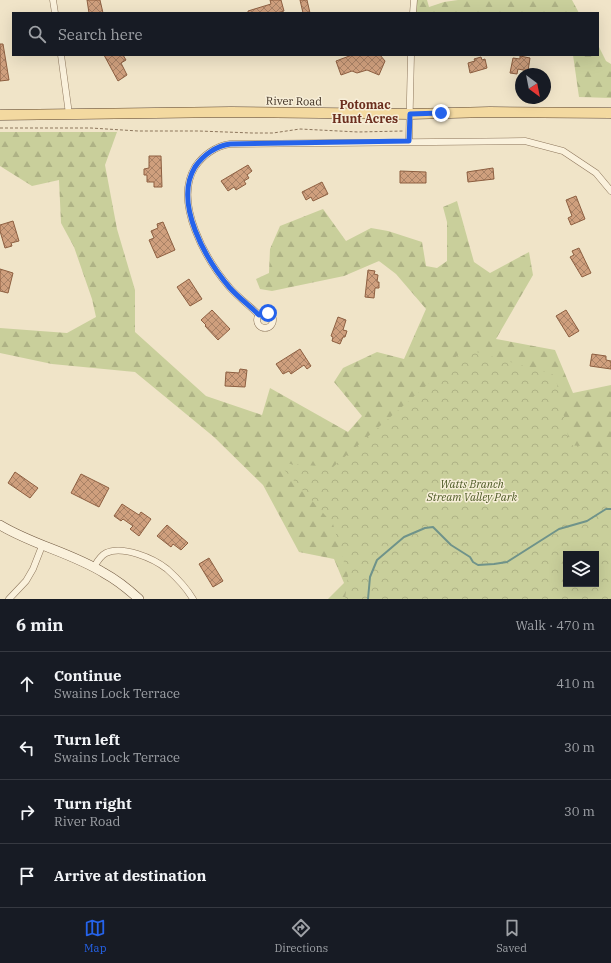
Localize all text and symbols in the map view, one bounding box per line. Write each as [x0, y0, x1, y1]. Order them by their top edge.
search box [12, 12, 599, 56]
icon: search [26, 23, 48, 45]
text: Search here [58, 25, 143, 44]
north arrow [515, 68, 551, 104]
street label: River Road [266, 94, 323, 108]
district label: Potomac Hunt Acres [332, 97, 398, 126]
route end [432, 104, 450, 122]
route start [259, 304, 277, 322]
park label: Watts Branch Stream Valley Park [426, 477, 517, 504]
map controls [563, 551, 599, 587]
button: layers [563, 551, 599, 587]
text: 6 min [16, 614, 64, 636]
text: Walk · 470 m [516, 617, 595, 634]
text: Continue [54, 666, 121, 685]
icon: ahead [16, 673, 38, 695]
text: 410 m [556, 675, 595, 692]
text: Swains Lock Terrace [54, 685, 180, 702]
text: Turn left [54, 730, 120, 749]
icon: left [16, 737, 38, 759]
text: 30 m [564, 739, 595, 756]
text: Swains Lock Terrace [54, 749, 180, 766]
text: Turn right [54, 794, 132, 813]
icon: right [16, 801, 38, 823]
text: 30 m [564, 803, 595, 820]
text: River Road [54, 813, 120, 830]
icon: arrive [16, 865, 38, 887]
text: Arrive at destination [54, 866, 206, 885]
tab: Map [84, 917, 106, 955]
tab: Directions [274, 917, 328, 955]
tab: Saved [496, 917, 527, 955]

